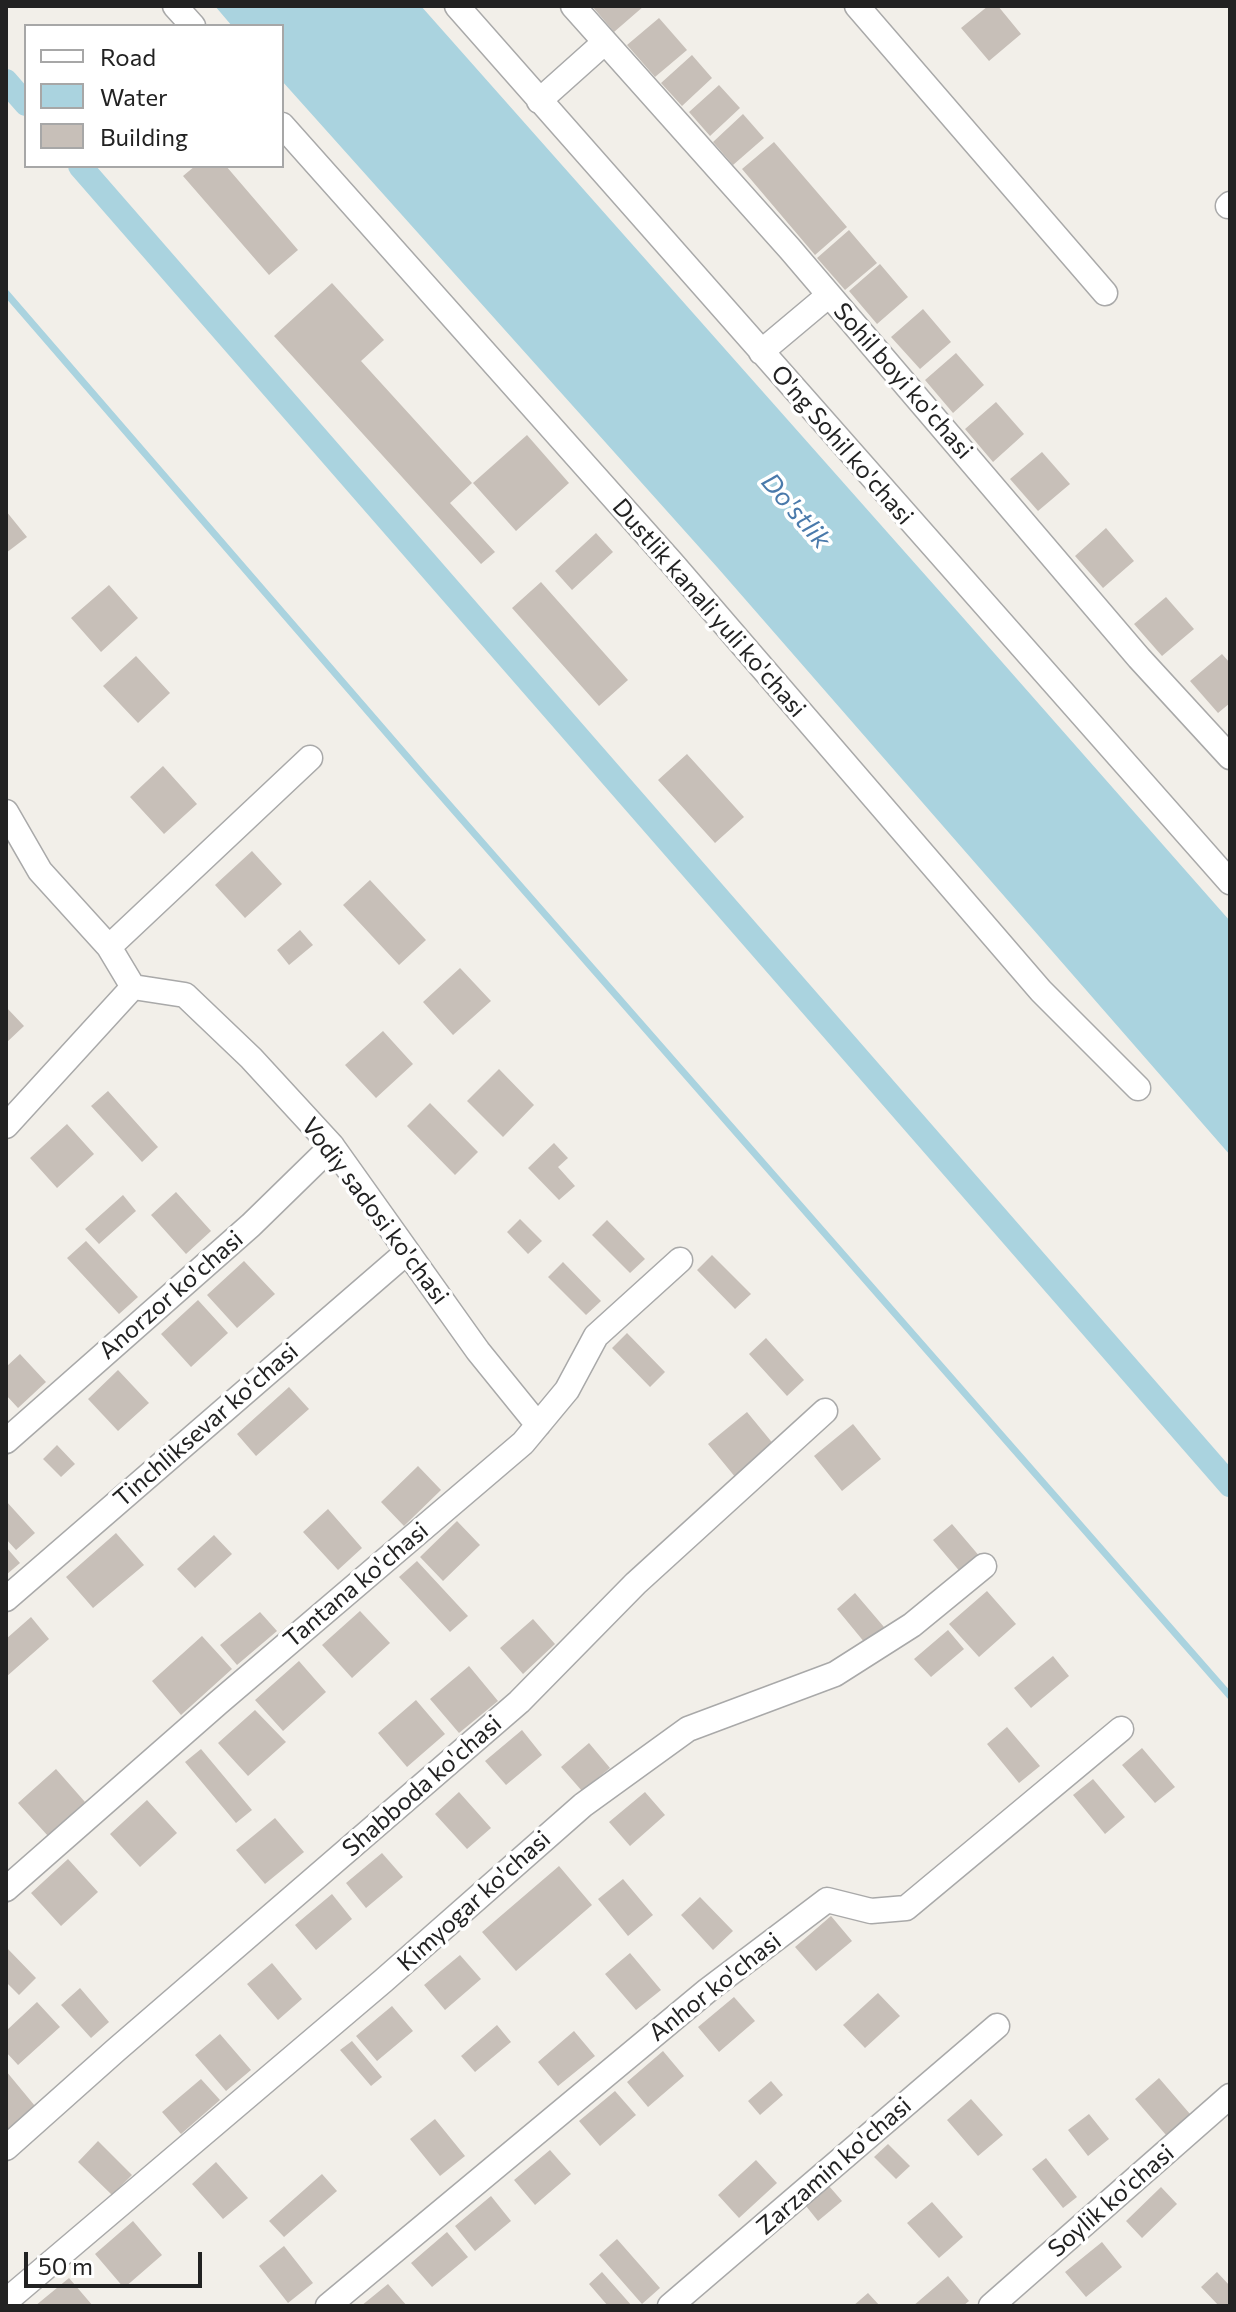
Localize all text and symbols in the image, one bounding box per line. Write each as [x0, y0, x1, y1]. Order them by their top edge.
legend [24, 24, 284, 168]
text: Road [100, 42, 156, 71]
text: Water [100, 82, 168, 111]
text: Building [100, 122, 188, 151]
street label: Sohil boyi ko'chasi [827, 297, 979, 465]
street label: O'ng Sohil ko'chasi [765, 359, 919, 531]
water label: Do'stlik [755, 467, 837, 555]
street label: Dustlik kanali yuli ko'chasi [606, 493, 812, 723]
street label: Vodiy sadosi ko'chasi [295, 1112, 455, 1310]
street label: Anorzor ko'chasi [93, 1225, 249, 1365]
street label: Tinchliksevar ko'chasi [108, 1337, 304, 1513]
street label: Tantana ko'chasi [278, 1516, 434, 1654]
street label: Shabboda ko'chasi [337, 1709, 507, 1863]
street label: Kimyogar ko'chasi [392, 1825, 556, 1977]
street label: Anhor ko'chasi [643, 1927, 787, 2047]
street label: Zarzamin ko'chasi [751, 2091, 917, 2241]
street label: Soylik ko'chasi [1042, 2139, 1180, 2263]
scale bar [28, 2236, 206, 2286]
text: 50 m [38, 2251, 93, 2280]

